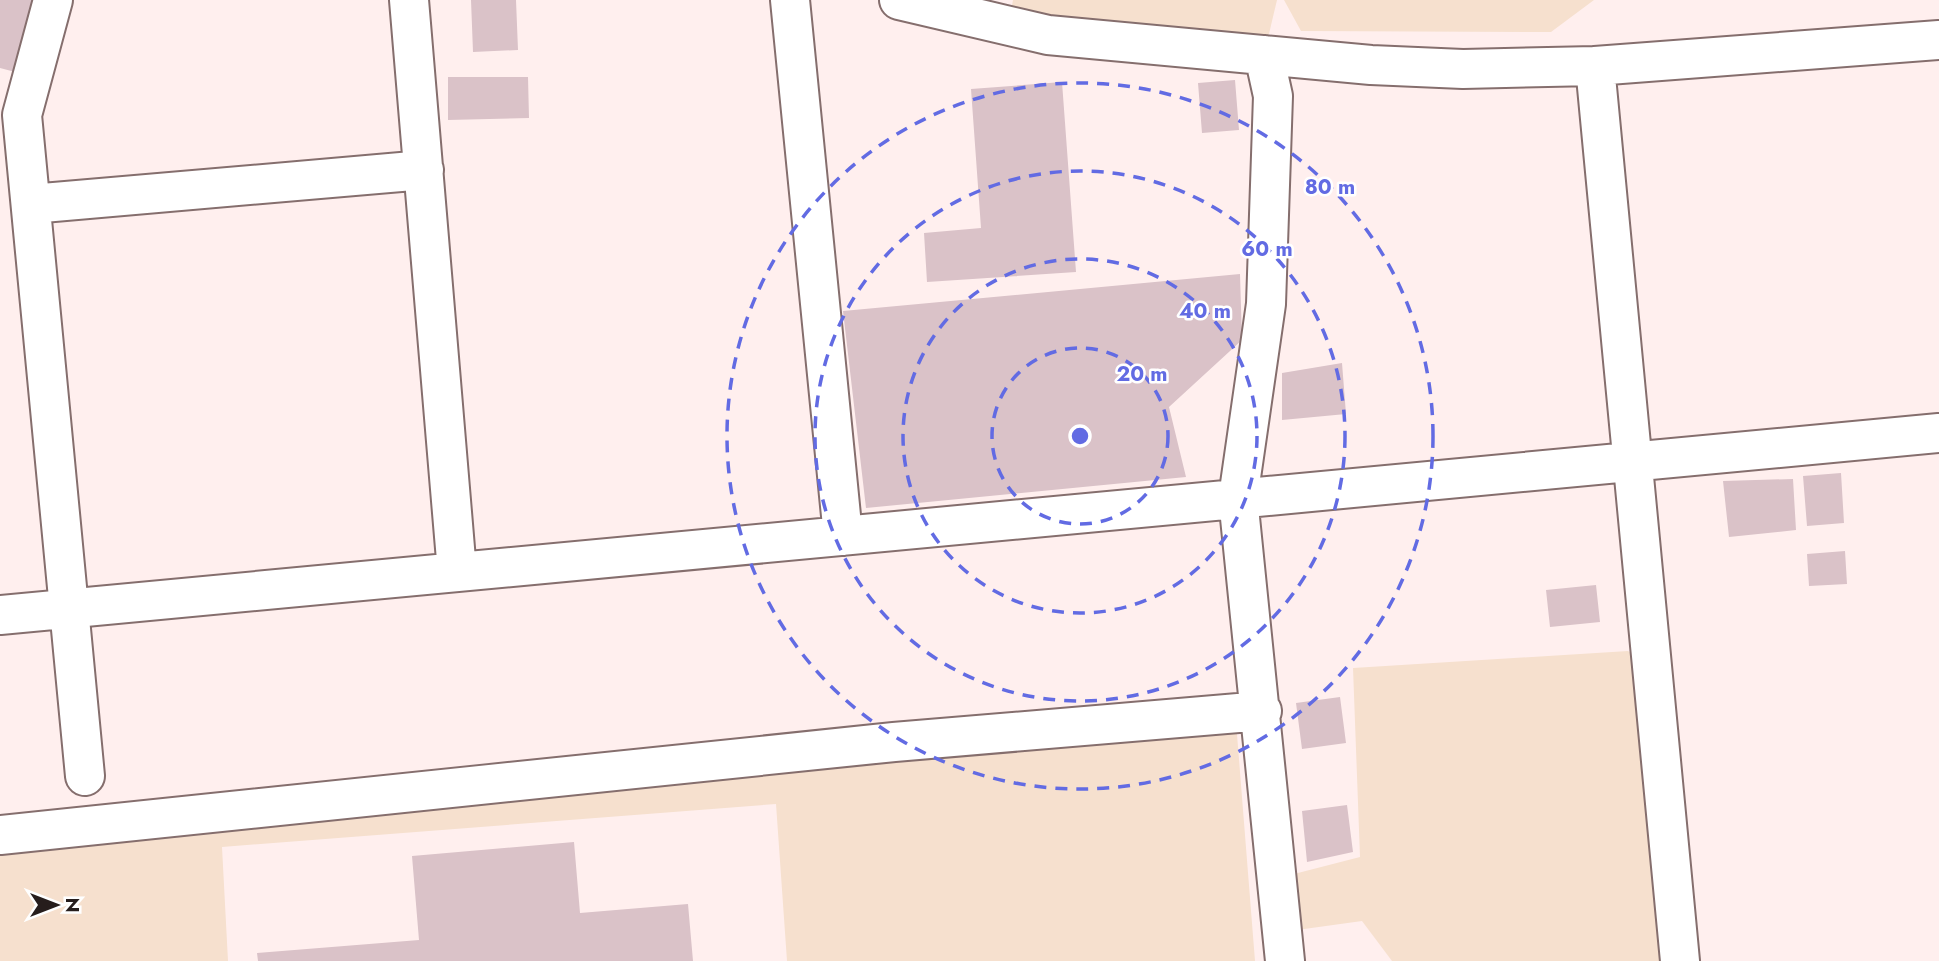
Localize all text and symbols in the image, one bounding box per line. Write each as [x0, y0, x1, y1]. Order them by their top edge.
text: 80 m [1305, 172, 1355, 202]
text: 60 m [1241, 234, 1293, 264]
text: 40 m [1179, 296, 1231, 326]
text: 20 m [1116, 359, 1168, 389]
centre of rings [1068, 424, 1092, 448]
north arrow [21, 870, 91, 940]
text: N [59, 897, 86, 913]

